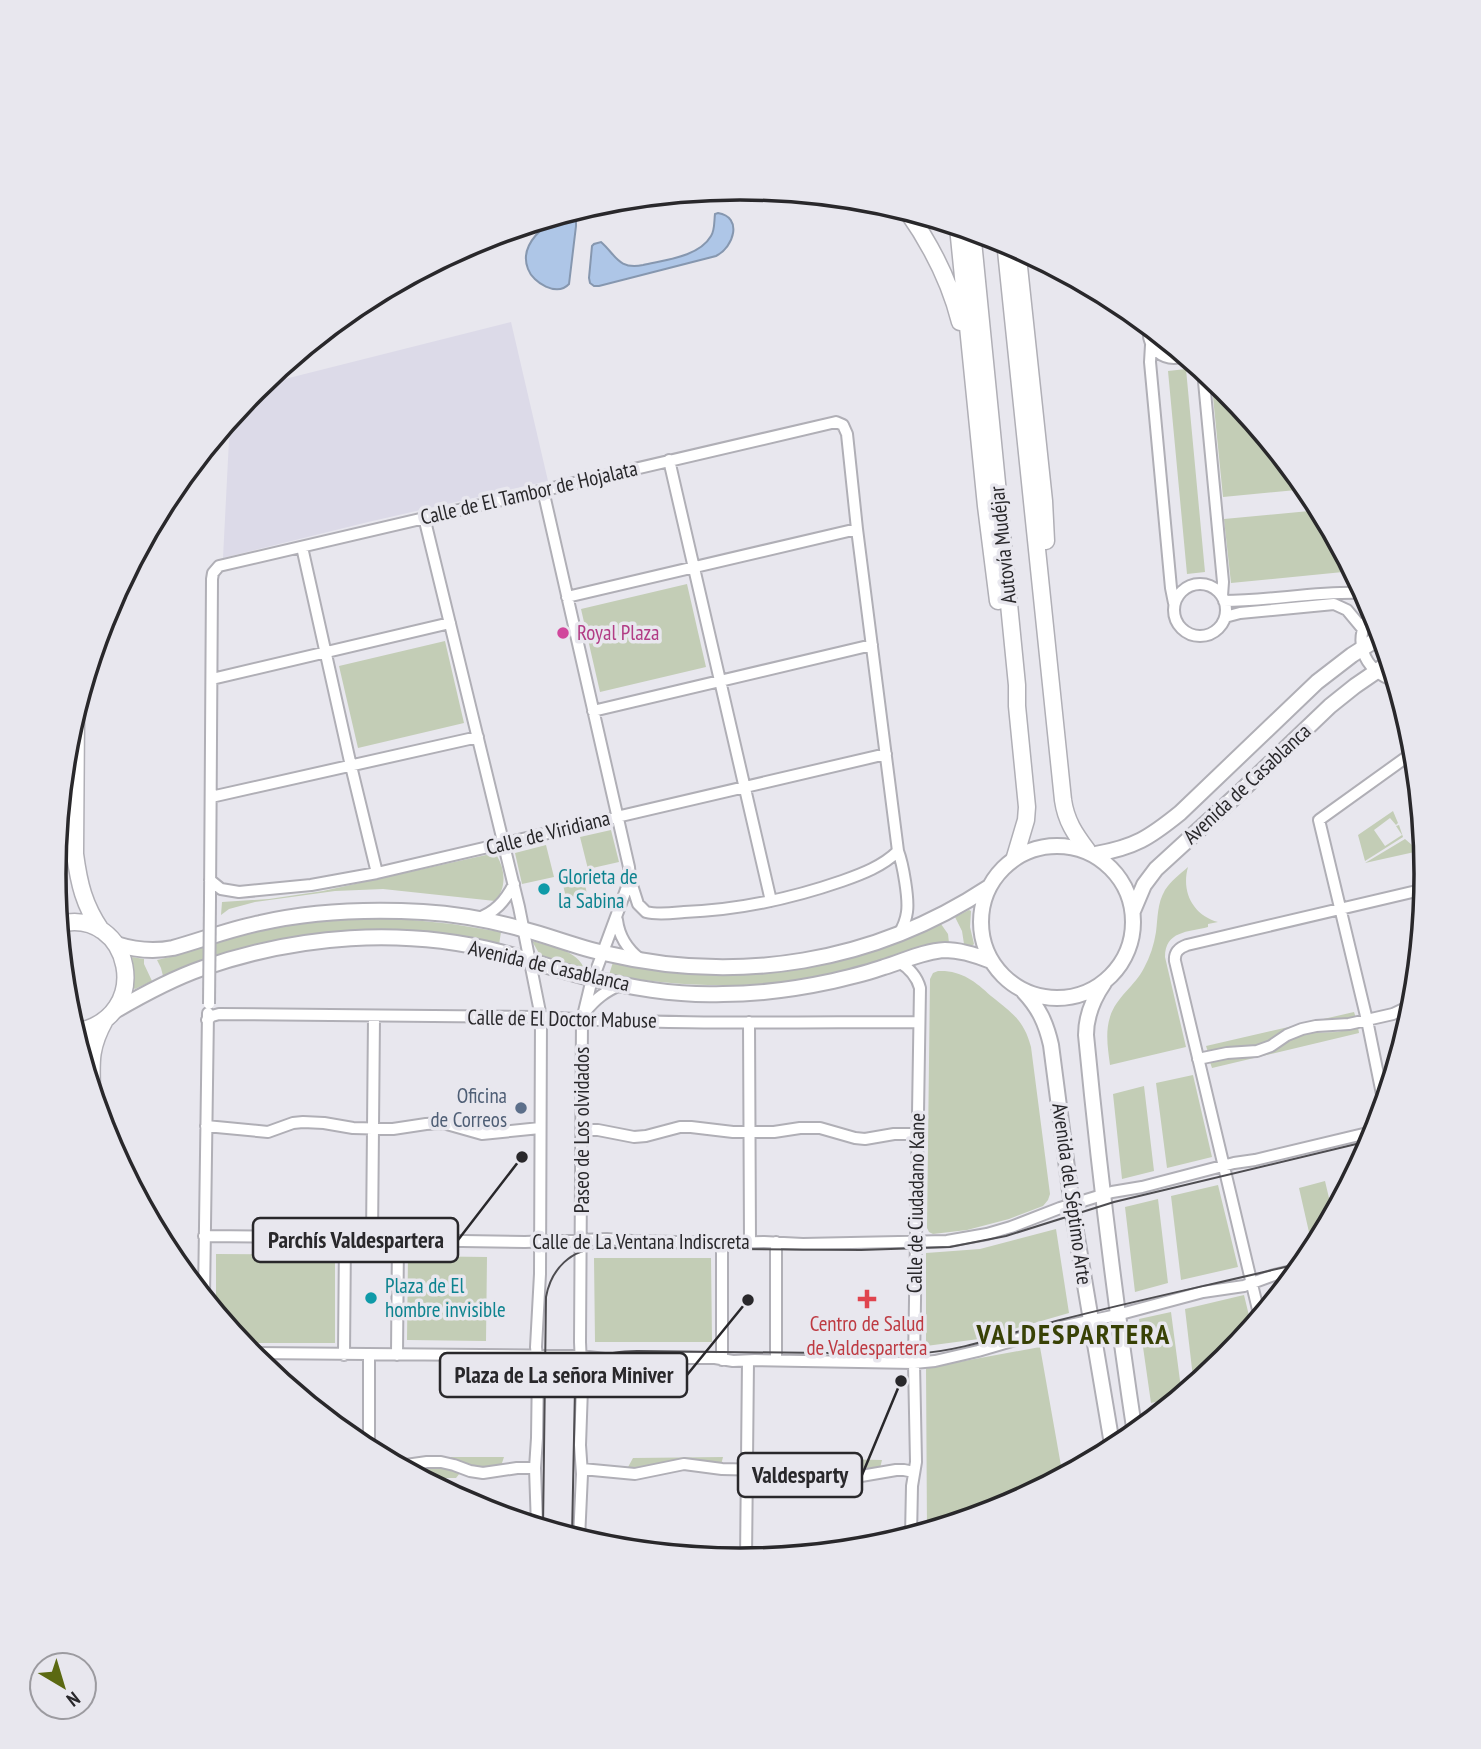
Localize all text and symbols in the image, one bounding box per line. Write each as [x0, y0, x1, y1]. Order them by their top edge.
street label: Calle de El Tambor de Hojalata [418, 454, 640, 531]
street label: Autovía Mudéjar [983, 485, 1022, 605]
place label: Royal Plaza [577, 619, 660, 646]
marker: Royal Plaza [555, 625, 571, 641]
street label: Avenida de Casablanca [1177, 718, 1316, 850]
street label: Calle de Viridiana [483, 804, 613, 861]
place label: Glorieta de la Sabina [558, 863, 638, 914]
marker: Glorieta de la Sabina [536, 881, 552, 897]
street label: Avenida de Casablanca [466, 934, 632, 997]
street label: Calle de El Doctor Mabuse [467, 1003, 657, 1034]
street label: Paseo de Los olvidados [568, 1047, 595, 1213]
place label: Oficina de Correos [430, 1082, 507, 1133]
marker: Oficina de Correos [513, 1100, 529, 1116]
street label: Avenida del Séptimo Arte [1046, 1101, 1099, 1287]
street label: Calle de Ciudadano Kane [900, 1113, 931, 1293]
callout: Parchís Valdespartera [253, 1218, 458, 1262]
text: Parchís Valdespartera [268, 1225, 444, 1254]
street label: Calle de La Ventana Indiscreta [532, 1228, 750, 1255]
place label: Plaza de El hombre invisible [385, 1272, 506, 1323]
marker: Centro de Salud de Valdespartera [857, 1289, 877, 1309]
marker: Plaza de El hombre invisible [363, 1290, 379, 1306]
place label: Centro de Salud de Valdespartera [807, 1310, 927, 1361]
district label: VALDESPARTERA [976, 1315, 1171, 1352]
callout: Plaza de La señora Miniver [440, 1353, 687, 1397]
text: Plaza de La señora Miniver [455, 1360, 674, 1389]
callout: Valdesparty [738, 1453, 862, 1497]
text: Valdesparty [751, 1460, 849, 1489]
north arrow [28, 1651, 98, 1721]
text: N [62, 1687, 85, 1712]

